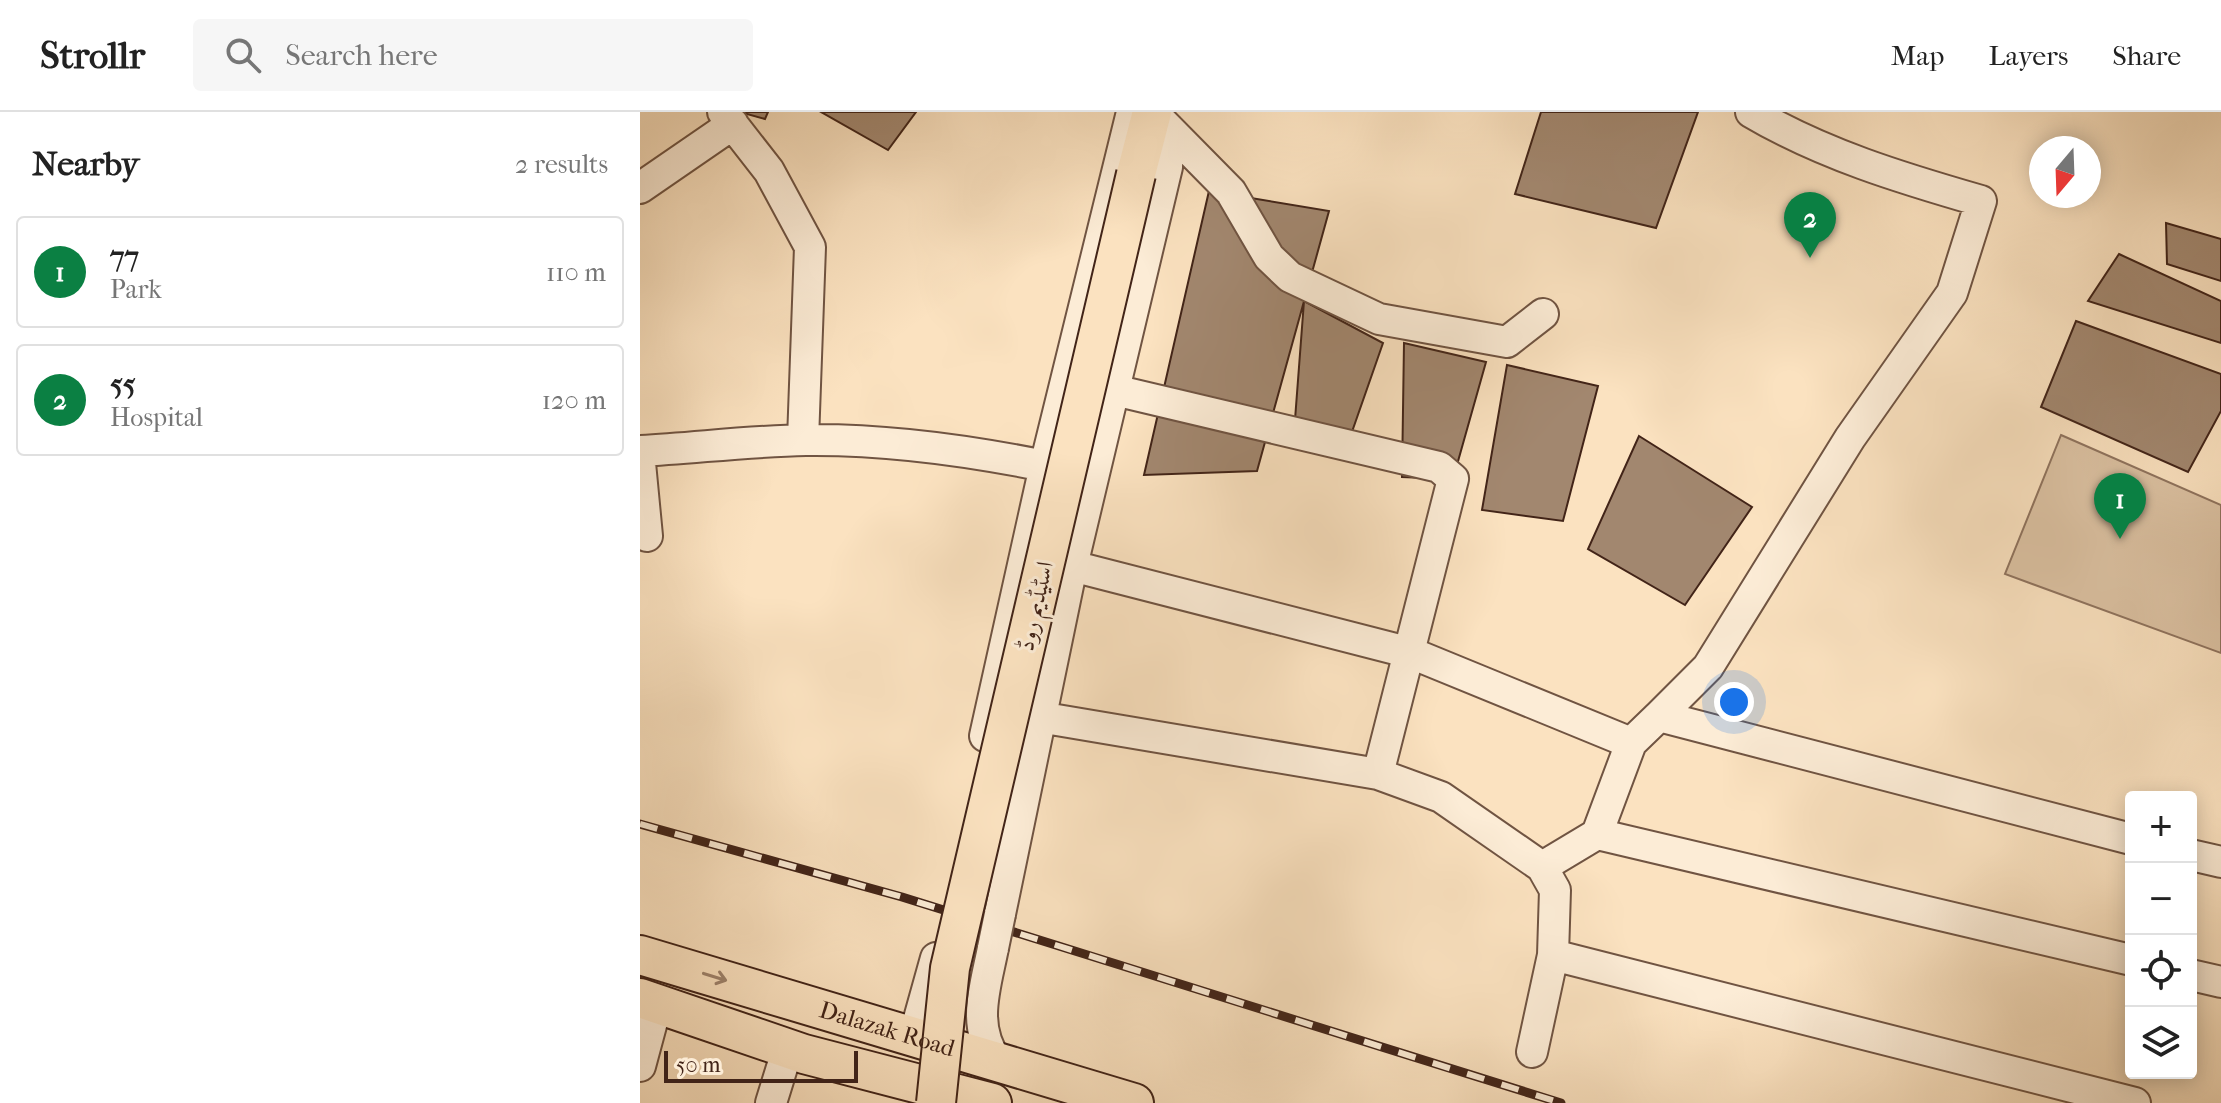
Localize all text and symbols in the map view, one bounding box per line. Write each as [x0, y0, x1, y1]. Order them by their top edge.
search box [193, 19, 753, 91]
text: Strollr [40, 33, 145, 78]
icon: search [221, 33, 265, 77]
text: Search here [285, 38, 438, 73]
text: Map [1891, 39, 1944, 72]
text: Layers [1988, 39, 2068, 72]
text: Share [2112, 39, 2181, 72]
north arrow [2029, 136, 2101, 208]
text: Nearby [32, 144, 139, 184]
text: 2 results [515, 149, 608, 180]
pin: 2 [1784, 192, 1836, 258]
text: 77 [110, 239, 139, 274]
text: 1 [55, 257, 65, 288]
text: 110 m [546, 257, 606, 288]
text: Park [110, 274, 162, 305]
text: 55 [110, 367, 136, 402]
text: 2 [53, 385, 67, 416]
text: 120 m [542, 385, 606, 416]
text: Hospital [110, 402, 203, 433]
pin: 1 [2094, 473, 2146, 539]
street label: اسٹیڈیم روڈ [1011, 558, 1066, 655]
your location [1714, 682, 1754, 722]
map controls [2125, 791, 2197, 1079]
button: + [2125, 791, 2197, 863]
button: − [2125, 863, 2197, 935]
button: locate [2125, 935, 2197, 1007]
one-way arrow [701, 970, 727, 985]
street label: Dalazak Road [816, 996, 959, 1063]
button: layers [2125, 1007, 2197, 1079]
scale bar [664, 1047, 858, 1083]
text: 50 m [676, 1052, 721, 1078]

